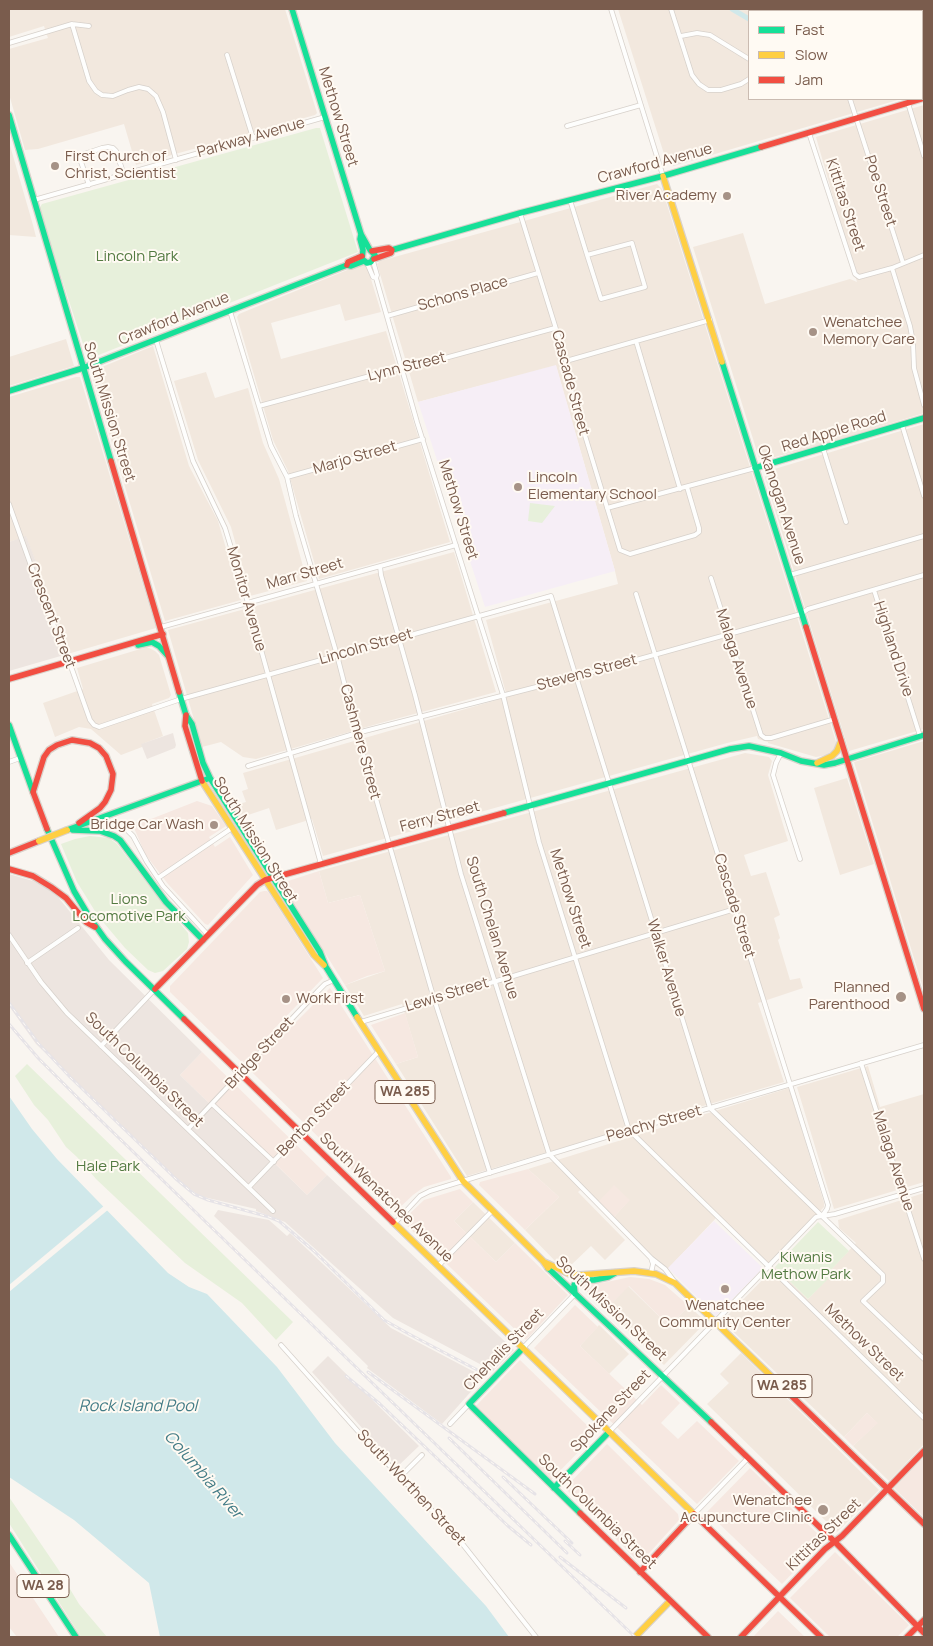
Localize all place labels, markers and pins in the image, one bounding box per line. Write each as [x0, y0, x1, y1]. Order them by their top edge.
place label: First Church of Christ, Scientist [65, 148, 176, 183]
marker: First Church of Christ, Scientist [49, 160, 61, 172]
place label: River Academy [616, 187, 717, 205]
marker: River Academy [721, 190, 733, 202]
place label: Wenatchee Memory Care [823, 314, 915, 349]
marker: Wenatchee Memory Care [807, 326, 819, 338]
place label: Lincoln Elementary School [528, 469, 657, 504]
marker: Lincoln Elementary School [512, 481, 524, 493]
place label: Bridge Car Wash [90, 816, 204, 834]
marker: Bridge Car Wash [208, 819, 220, 831]
place label: Planned Parenthood [809, 979, 890, 1014]
place label: Work First [296, 990, 364, 1008]
marker: Planned Parenthood [894, 990, 908, 1004]
marker: Work First [280, 993, 292, 1005]
marker: Wenatchee Community Center [719, 1283, 731, 1295]
place label: Wenatchee Community Center [659, 1297, 791, 1332]
place label: Wenatchee Acupuncture Clinic [680, 1492, 812, 1527]
marker: Wenatchee Acupuncture Clinic [816, 1503, 830, 1517]

